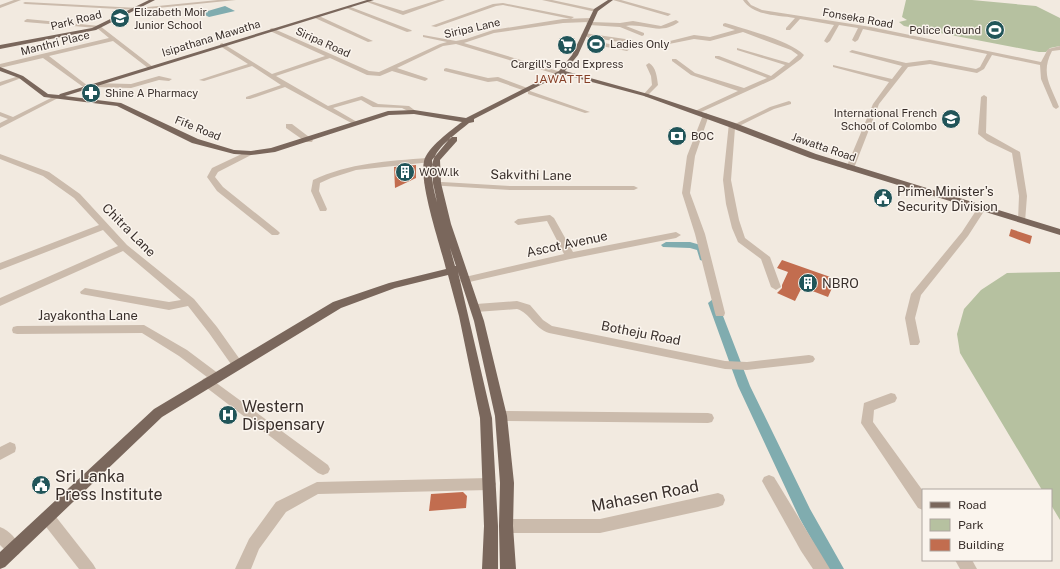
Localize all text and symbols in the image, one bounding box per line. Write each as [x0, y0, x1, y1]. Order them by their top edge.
place label: Elizabeth Moir Junior School [134, 6, 207, 31]
street label: Fonseka Road [822, 6, 894, 30]
school or university icon: Elizabeth Moir Junior School [109, 7, 131, 29]
street label: Park Road [49, 8, 103, 32]
street label: Siripa Lane [443, 16, 501, 40]
street label: Isipathana Mawatha [160, 17, 262, 59]
sports icon: Police Ground [984, 19, 1006, 41]
place label: Police Ground [909, 24, 981, 36]
street label: Siripa Road [294, 25, 352, 59]
street label: Manthri Place [19, 29, 91, 57]
sports icon: Ladies Only [585, 33, 607, 55]
supermarket icon: Cargill's Food Express [556, 34, 578, 56]
place label: Ladies Only [610, 38, 669, 50]
place label: Cargill's Food Express [511, 58, 624, 70]
district label: JAWATTE [534, 72, 592, 86]
pharmacy icon: Shine A Pharmacy [80, 82, 102, 104]
place label: Shine A Pharmacy [105, 87, 198, 99]
place label: International French School of Colombo [834, 107, 937, 132]
school or university icon: International French School of Colombo [940, 108, 962, 130]
street label: Fife Road [173, 113, 223, 143]
bank icon: BOC [666, 125, 688, 147]
place label: BOC [691, 130, 714, 142]
street label: Jawatta Road [790, 130, 858, 164]
building icon: WOW.lk [394, 161, 416, 183]
place label: WOW.lk [419, 166, 459, 178]
street label: Sakvithi Lane [490, 167, 572, 183]
place label: Prime Minister's Security Division [897, 184, 998, 214]
public building icon: Prime Minister's Security Division [872, 187, 894, 209]
street label: Chitra Lane [99, 200, 159, 260]
street label: Ascot Avenue [525, 228, 609, 260]
building icon: NBRO [797, 272, 819, 294]
place label: NBRO [822, 276, 859, 291]
street label: Jayakontha Lane [38, 308, 138, 323]
street label: Botheju Road [600, 318, 682, 348]
place label: Western Dispensary [242, 397, 325, 434]
hospital icon: Western Dispensary [217, 404, 239, 426]
place label: Sri Lanka Press Institute [55, 467, 163, 504]
public building icon: Sri Lanka Press Institute [30, 474, 52, 496]
street label: Mahasen Road [590, 476, 700, 516]
legend [922, 489, 1052, 561]
text: Road [958, 498, 986, 512]
text: Park [958, 518, 984, 532]
text: Building [958, 538, 1004, 552]

